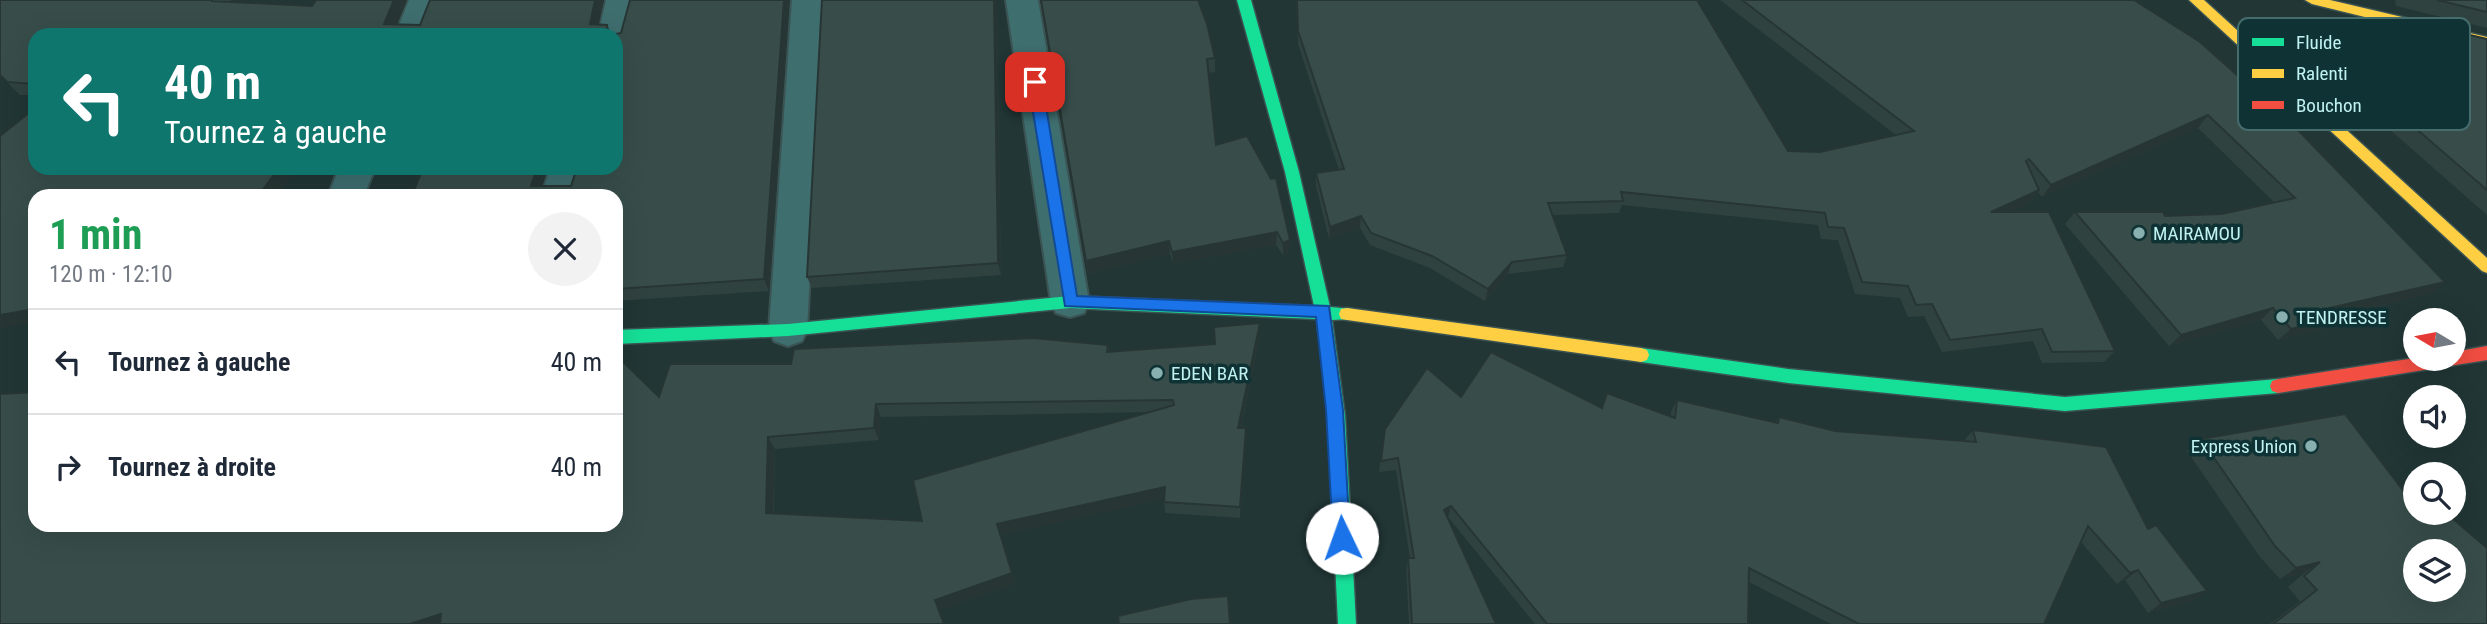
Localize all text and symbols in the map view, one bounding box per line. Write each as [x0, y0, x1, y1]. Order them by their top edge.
legend [2238, 18, 2470, 130]
text: Fluide [2296, 31, 2341, 54]
pin [1005, 52, 1065, 112]
text: 40 m [164, 54, 261, 111]
icon: left [49, 56, 140, 147]
text: Ralenti [2296, 62, 2348, 85]
icon: arrive [1016, 63, 1054, 101]
text: Bouchon [2296, 94, 2362, 117]
text: Tournez à gauche [164, 113, 387, 151]
text: 1 min [49, 210, 142, 259]
button: close [528, 212, 602, 286]
place label: MAIRAMOU [2153, 222, 2241, 245]
marker: MAIRAMOU [2131, 225, 2147, 241]
text: 120 m · 12:10 [49, 261, 173, 288]
place label: TENDRESSE [2296, 306, 2387, 329]
north arrow [2403, 308, 2466, 371]
map controls [2403, 308, 2466, 602]
marker: TENDRESSE [2274, 309, 2290, 325]
icon: left [49, 343, 87, 381]
text: Tournez à gauche [108, 347, 290, 377]
text: 40 m [551, 347, 602, 377]
place label: EDEN BAR [1171, 362, 1248, 385]
marker: EDEN BAR [1149, 365, 1165, 381]
button: sound [2403, 385, 2466, 448]
place label: Express Union [2191, 435, 2297, 458]
marker: Express Union [2303, 438, 2319, 454]
icon: right [49, 448, 87, 486]
text: Tournez à droite [108, 452, 276, 482]
text: 40 m [551, 452, 602, 482]
button: search [2403, 462, 2466, 525]
position arrow [1305, 501, 1379, 575]
button: layers [2403, 539, 2466, 602]

